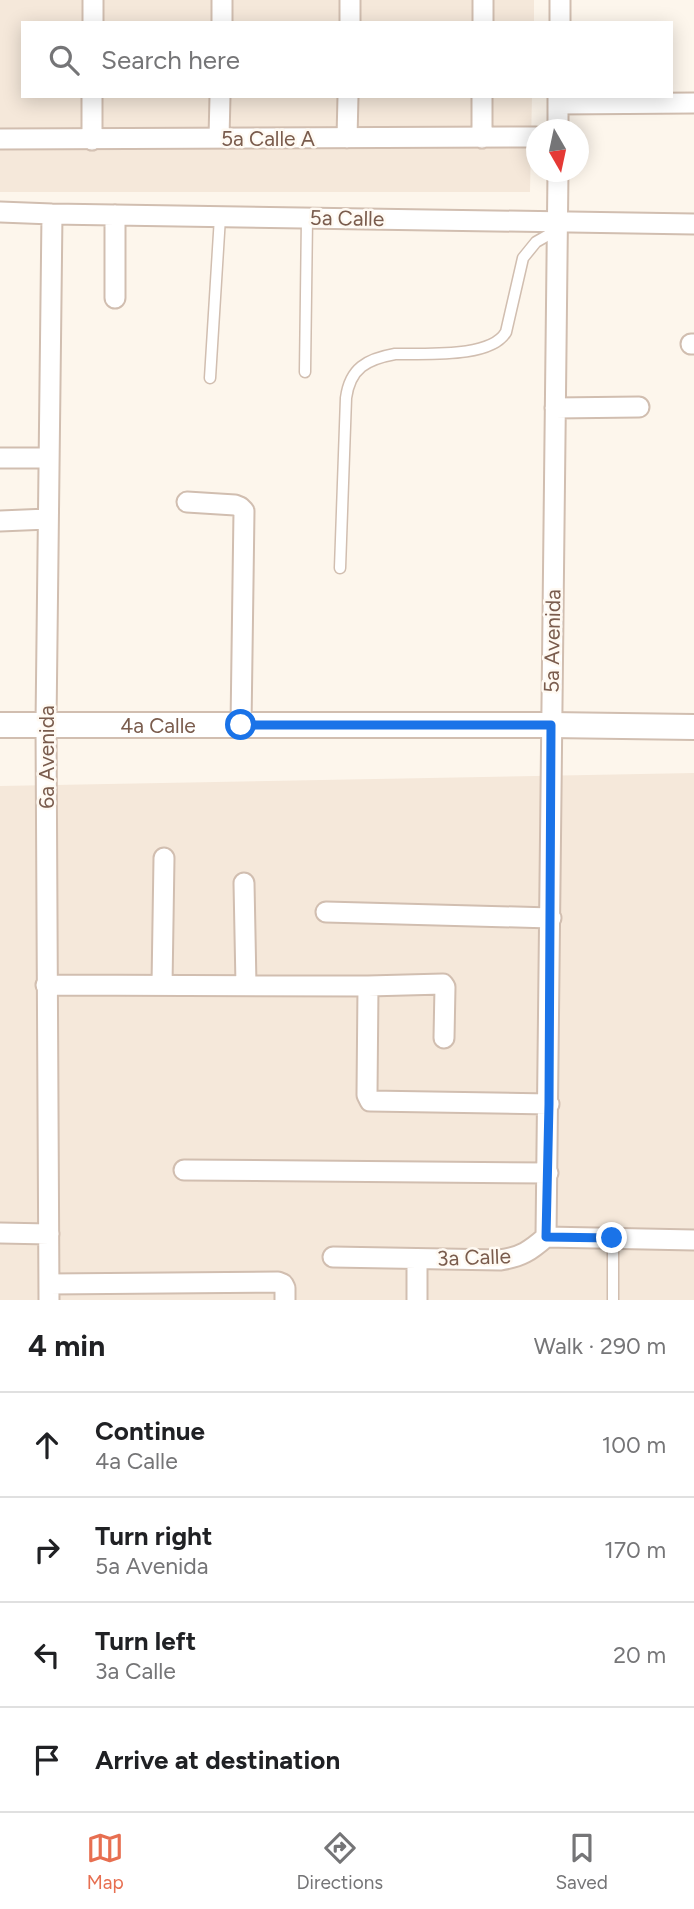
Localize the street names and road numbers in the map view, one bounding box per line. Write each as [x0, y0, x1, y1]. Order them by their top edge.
street label: 5a Calle A [221, 126, 315, 151]
street label: 5a Calle [310, 205, 384, 231]
street label: 5a Avenida [539, 589, 565, 693]
street label: 6a Avenida [34, 705, 59, 809]
street label: 4a Calle [120, 713, 196, 738]
street label: 3a Calle [437, 1243, 511, 1271]

